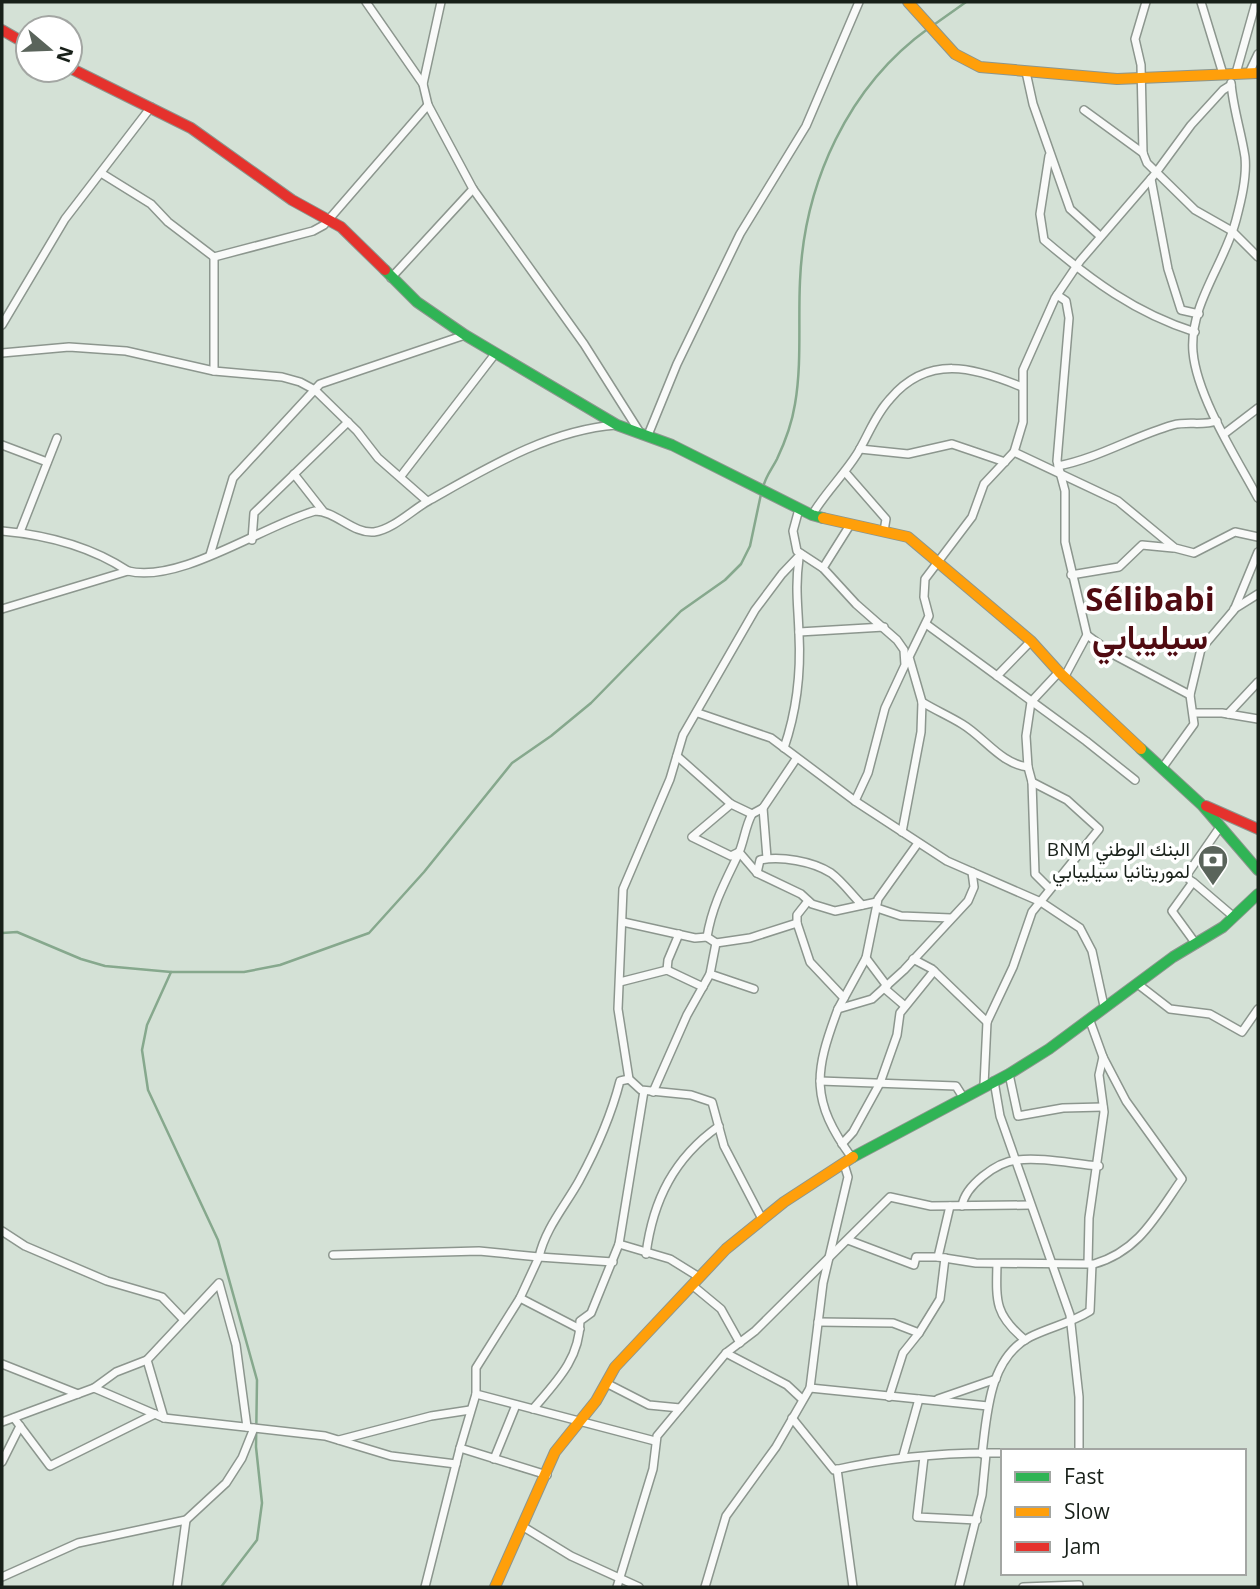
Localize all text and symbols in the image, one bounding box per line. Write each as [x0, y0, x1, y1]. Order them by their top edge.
north arrow [14, 14, 84, 84]
text: N [50, 43, 80, 66]
district label: Sélibabi سيليبابي [1085, 576, 1215, 665]
place label: BNM البنك الوطني لموريتانيا سيليبابي [1047, 836, 1190, 887]
bank icon: BNM البنك الوطني لموريتانيا سيليبابي [1196, 843, 1230, 887]
legend [1001, 1449, 1246, 1575]
text: Fast [1064, 1462, 1104, 1490]
text: Slow [1064, 1497, 1110, 1525]
text: Jam [1062, 1532, 1101, 1560]

